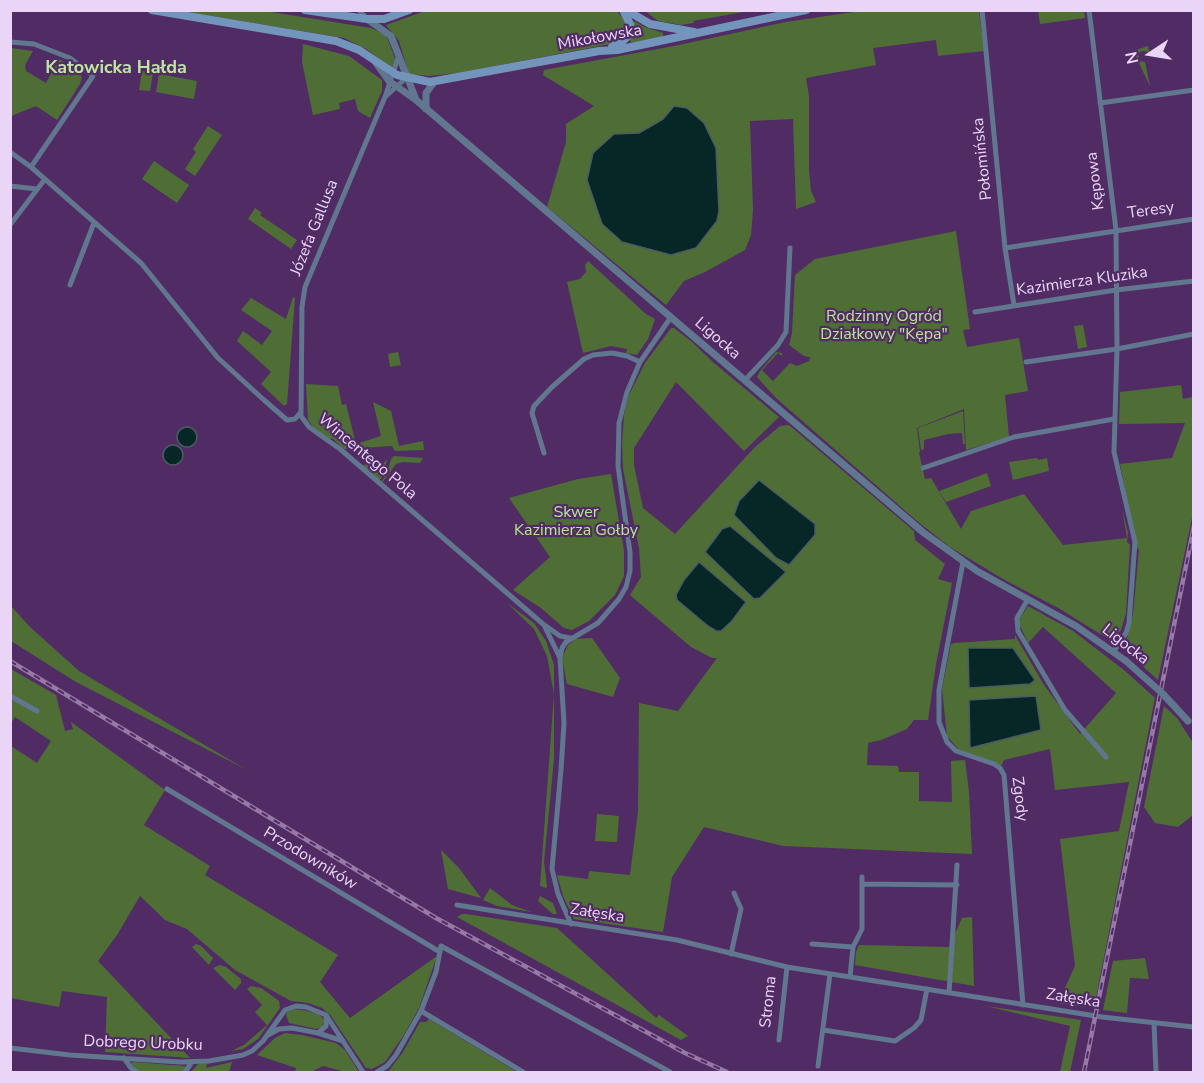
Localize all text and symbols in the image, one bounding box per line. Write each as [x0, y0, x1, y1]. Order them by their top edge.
street label: Mikołowska [557, 21, 643, 55]
north arrow [1120, 24, 1180, 84]
text: N [1120, 50, 1144, 66]
district label: Katowicka Hałda [45, 58, 187, 80]
street label: Połomińska [969, 117, 997, 201]
street label: Kępowa [1083, 151, 1109, 211]
street label: Józefa Gallusa [287, 177, 343, 279]
street label: Teresy [1126, 198, 1176, 224]
street label: Kazimierza Kluzika [1015, 263, 1149, 301]
park label: Rodzinny Ogród Działkowy "Kępa" [820, 307, 948, 345]
street label: Ligocka [690, 314, 744, 364]
street label: Wincentego Pola [314, 410, 420, 504]
park label: Skwer Kazimierza Gołby [514, 503, 638, 541]
street label: Ligocka [1098, 621, 1152, 669]
street label: Zgody [1007, 775, 1031, 823]
street label: Przodowników [260, 823, 360, 895]
street label: Załęska [568, 900, 626, 928]
street label: Stroma [757, 975, 781, 1029]
street label: Załęska [1044, 985, 1102, 1013]
street label: Dobrego Urobku [83, 1032, 203, 1056]

